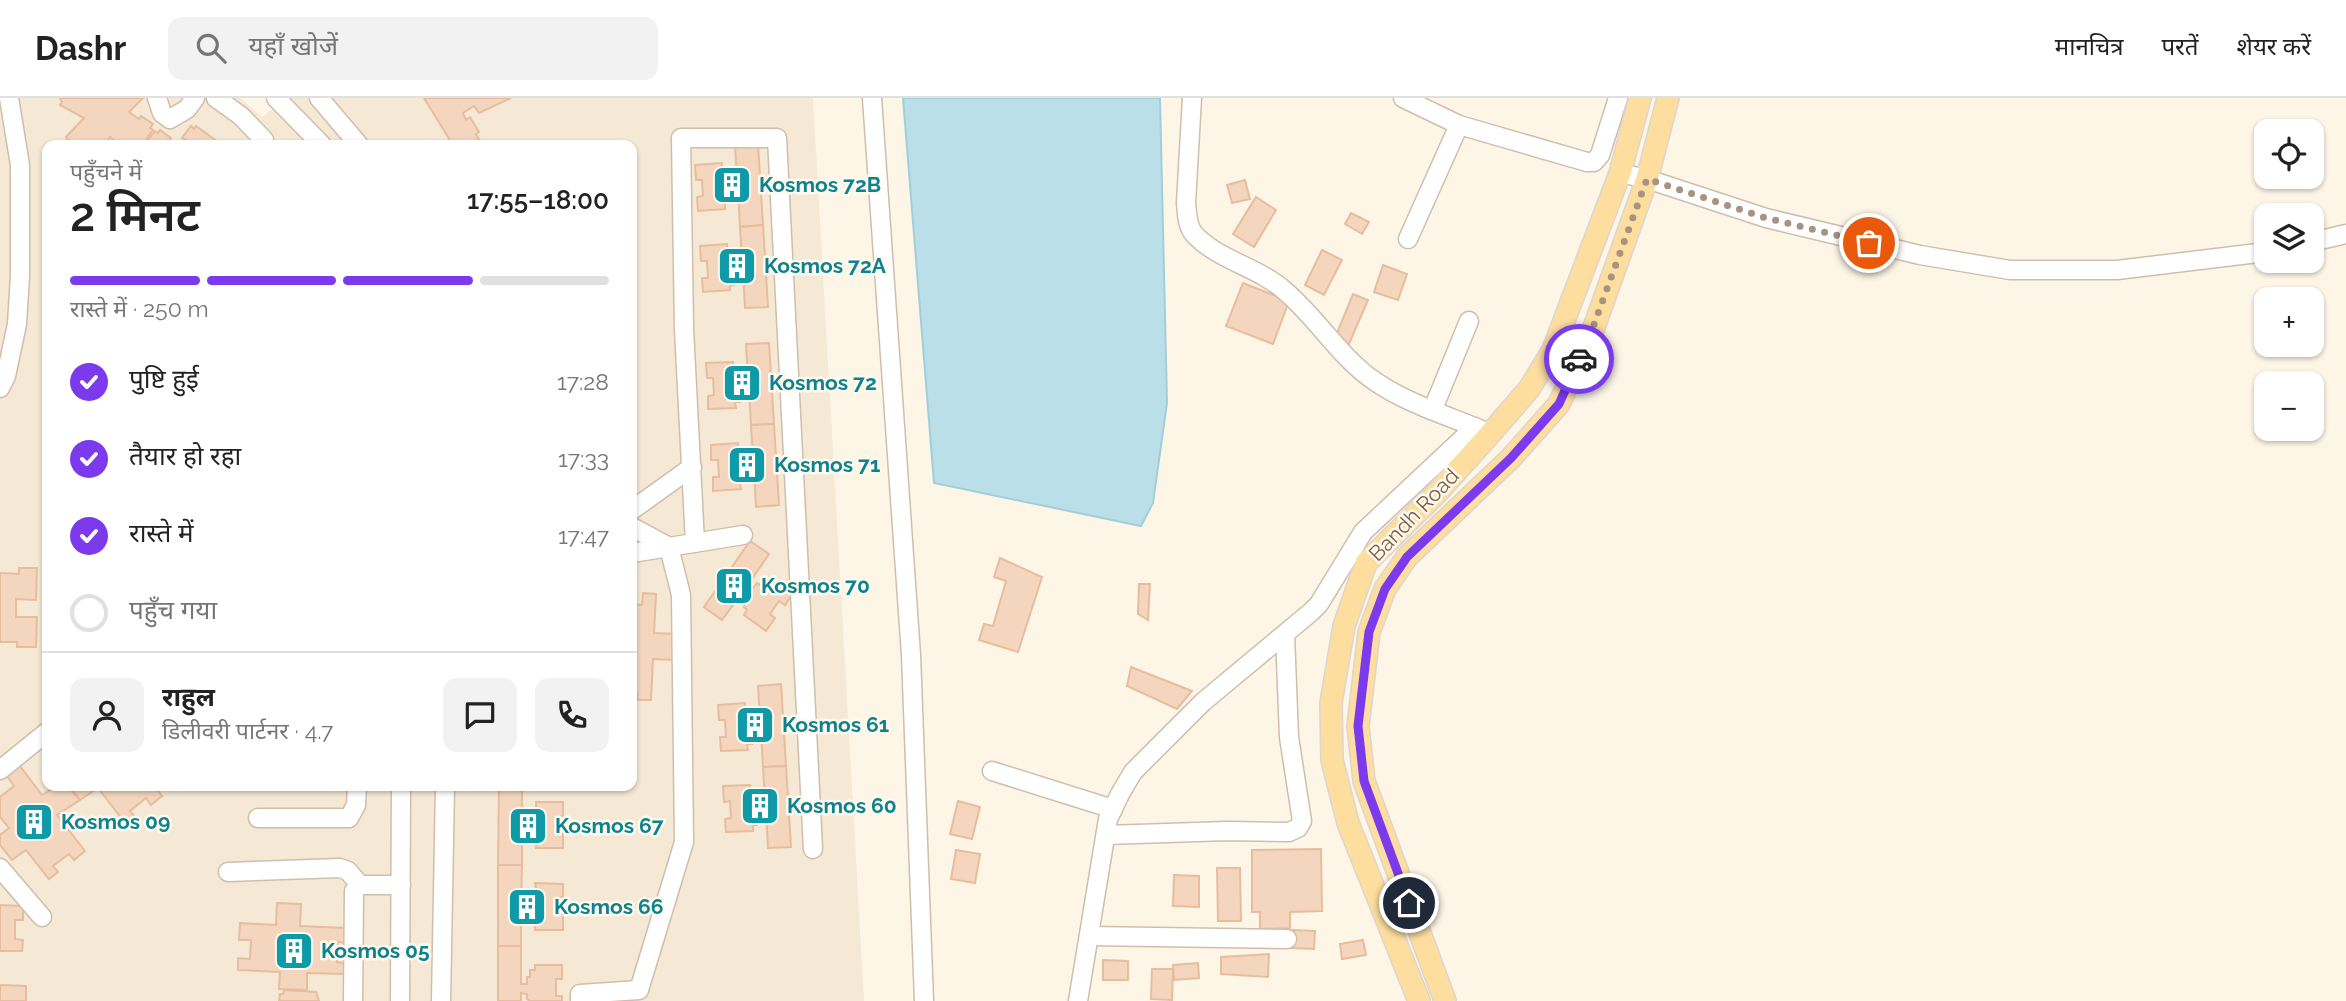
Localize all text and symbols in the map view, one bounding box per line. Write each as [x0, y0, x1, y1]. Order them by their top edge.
search box [168, 17, 658, 80]
text: Dashr [35, 29, 126, 68]
icon: search [192, 29, 230, 67]
text: यहाँ खोजें [248, 31, 338, 61]
text: मानचित्र [2055, 32, 2123, 61]
text: परतें [2161, 32, 2199, 61]
text: शेयर करें [2237, 32, 2311, 61]
map controls [2254, 119, 2324, 441]
button: locate [2254, 119, 2324, 189]
text: पहुँचने में [70, 158, 142, 185]
building icon: Kosmos 72B [711, 164, 753, 206]
place label: Kosmos 72B [759, 172, 881, 197]
text: 17:55–18:00 [467, 185, 609, 215]
text: 2 मिनट [70, 188, 200, 242]
button: layers [2254, 203, 2324, 273]
pin [1839, 213, 1899, 273]
icon: bag [1850, 224, 1888, 262]
building icon: Kosmos 72A [716, 245, 758, 287]
place label: Kosmos 72A [764, 253, 887, 278]
button: + [2254, 287, 2324, 357]
text: रास्ते में · 250 m [70, 295, 209, 322]
courier [1544, 324, 1614, 394]
icon: car [1560, 340, 1598, 378]
building icon: Kosmos 72 [721, 362, 763, 404]
icon: check [70, 363, 108, 401]
text: पुष्टि हुई [129, 364, 199, 394]
text: 17:28 [557, 368, 609, 395]
place label: Kosmos 72 [769, 370, 877, 395]
button: − [2254, 371, 2324, 441]
icon: check [70, 440, 108, 478]
text: तैयार हो रहा [129, 441, 241, 471]
building icon: Kosmos 71 [726, 444, 768, 486]
text: 17:33 [558, 445, 609, 472]
place label: Kosmos 71 [774, 452, 880, 477]
street label: Bandh Road [1363, 463, 1464, 566]
icon: check [70, 517, 108, 555]
text: रास्ते में [129, 518, 193, 548]
text: 17:47 [558, 522, 609, 549]
building icon: Kosmos 70 [713, 565, 755, 607]
place label: Kosmos 70 [761, 573, 870, 598]
text: पहुँच गया [129, 595, 217, 625]
button: person [70, 678, 144, 752]
button: chat [443, 678, 517, 752]
button: phone [535, 678, 609, 752]
text: राहुल [162, 682, 215, 712]
building icon: Kosmos 61 [734, 704, 776, 746]
place label: Kosmos 61 [782, 712, 889, 737]
text: डिलीवरी पार्टनर · 4.7 [162, 717, 333, 744]
building icon: Kosmos 60 [739, 785, 781, 827]
place label: Kosmos 60 [787, 793, 897, 818]
building icon: Kosmos 09 [13, 801, 55, 843]
building icon: Kosmos 67 [507, 805, 549, 847]
place label: Kosmos 09 [61, 809, 170, 834]
place label: Kosmos 67 [555, 813, 664, 838]
pin [1379, 873, 1439, 933]
icon: home [1390, 884, 1428, 922]
building icon: Kosmos 66 [506, 886, 548, 928]
place label: Kosmos 66 [554, 894, 664, 919]
building icon: Kosmos 05 [273, 930, 315, 972]
place label: Kosmos 05 [321, 938, 430, 963]

